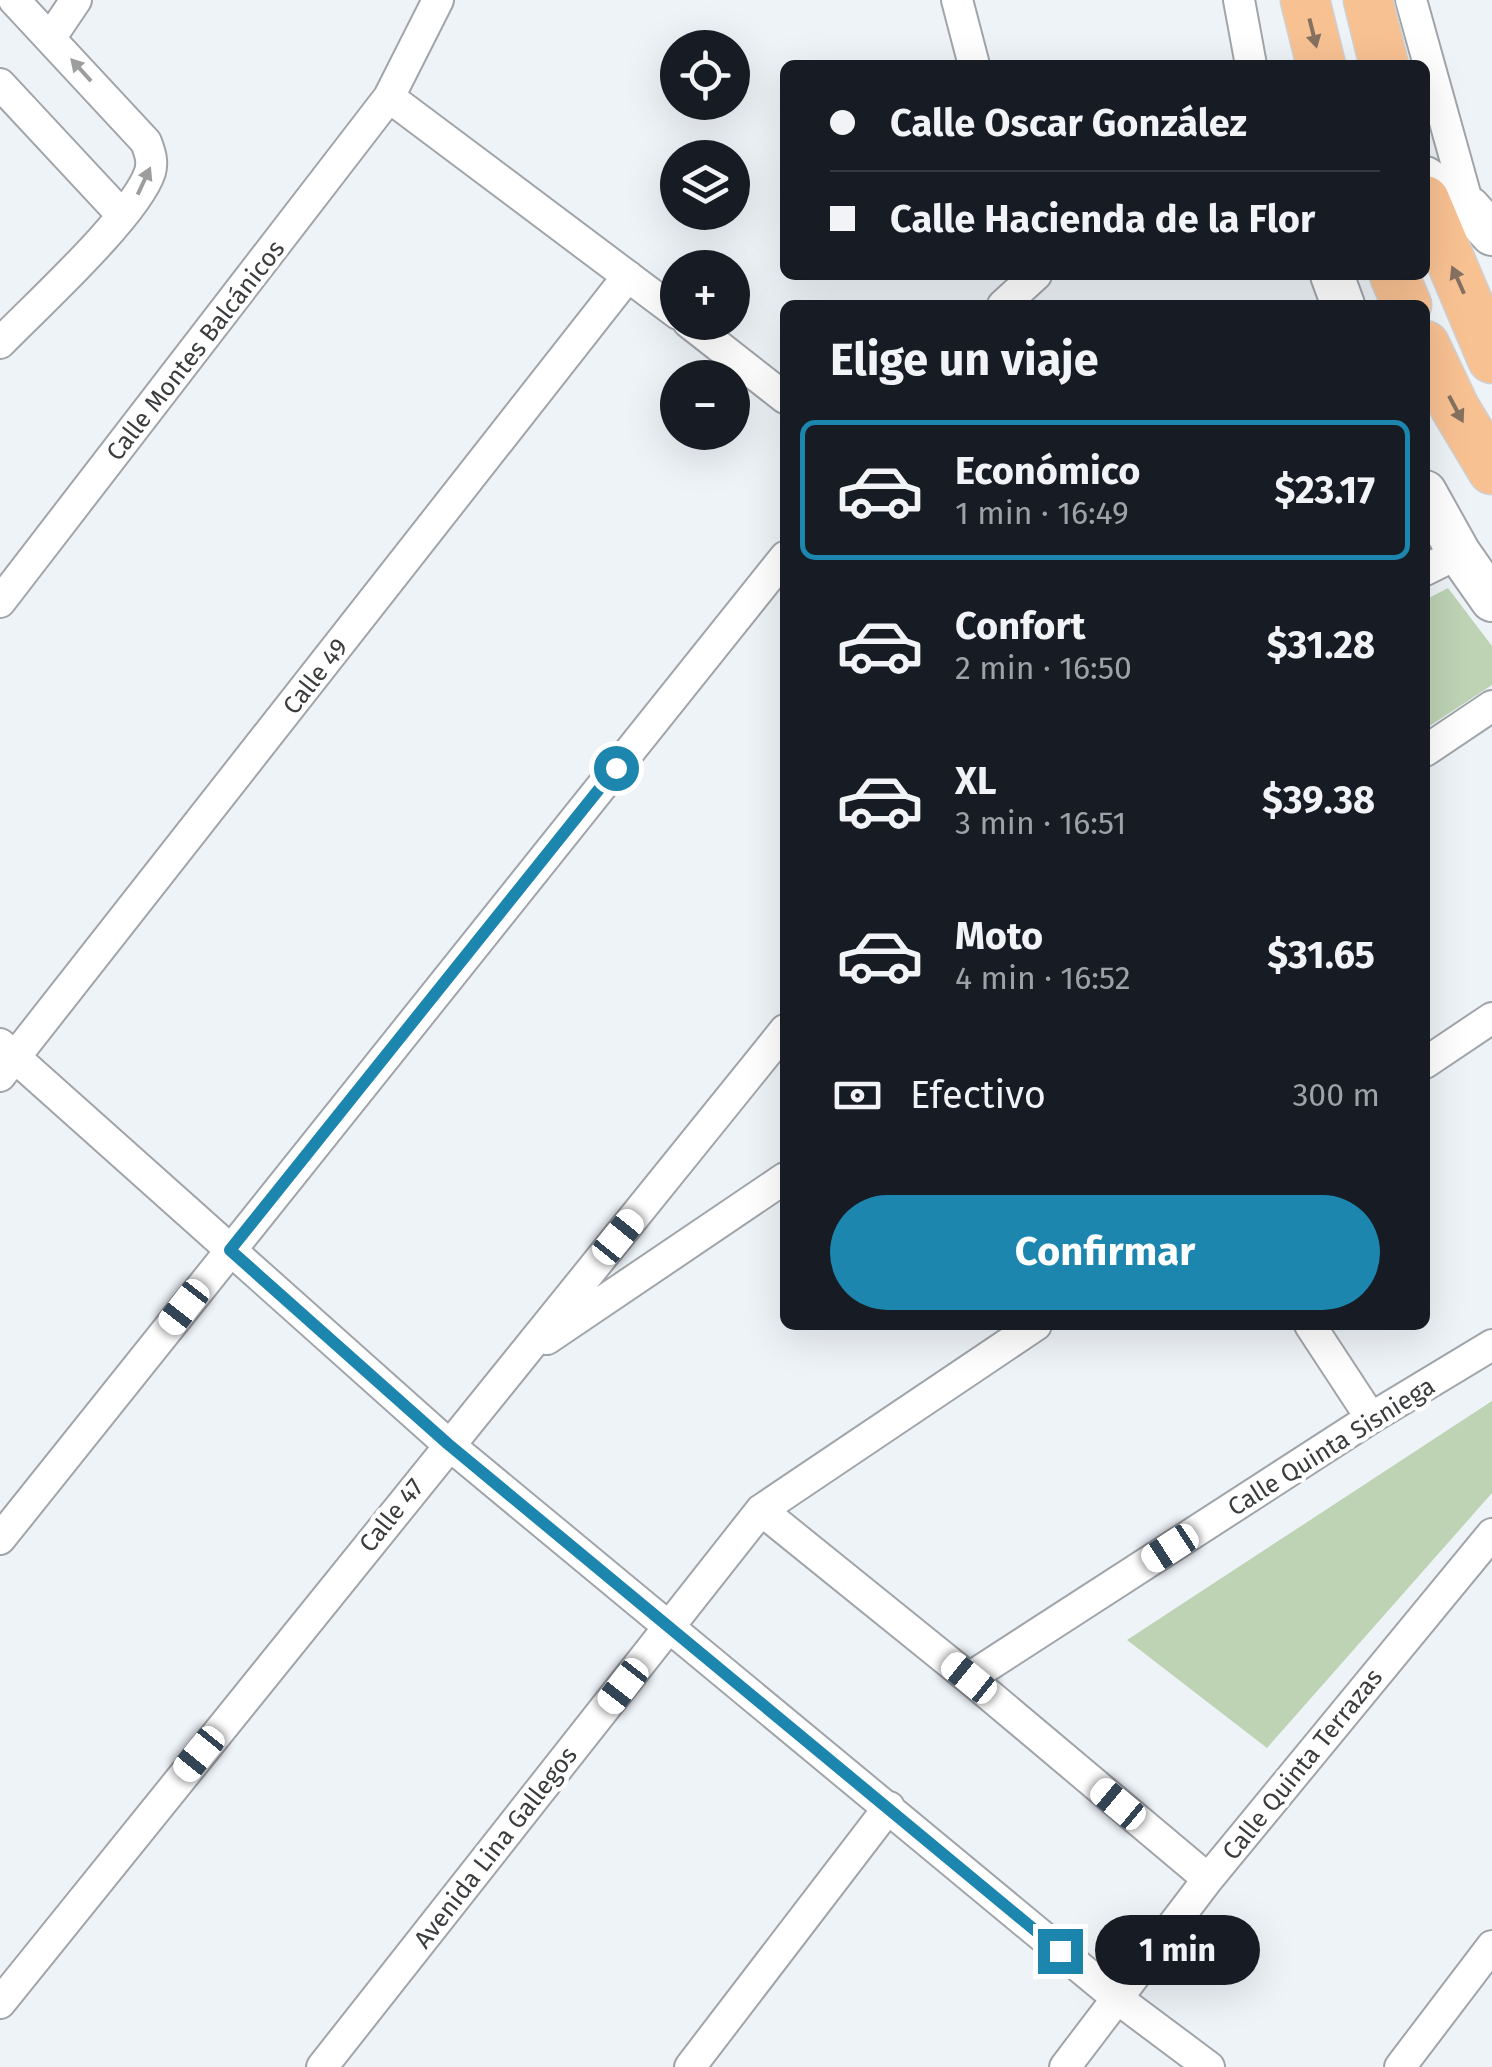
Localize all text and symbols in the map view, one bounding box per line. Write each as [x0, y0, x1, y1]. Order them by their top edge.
one-way arrow [1306, 18, 1321, 49]
map controls [660, 30, 750, 450]
button: locate [660, 30, 750, 120]
one-way arrow [70, 58, 93, 82]
text: Calle Oscar González [890, 100, 1247, 146]
button: layers [660, 140, 750, 230]
one-way arrow [136, 166, 152, 195]
text: Calle Hacienda de la Flor [890, 196, 1315, 242]
street label: Calle Montes Balcánicos [100, 234, 291, 467]
button: + [660, 250, 750, 340]
one-way arrow [1450, 265, 1466, 295]
text: Elige un viaje [830, 333, 1098, 387]
button: − [660, 360, 750, 450]
one-way arrow [1448, 394, 1465, 423]
icon: car [835, 445, 925, 535]
text: Económico [955, 448, 1140, 494]
text: $23.17 [1275, 467, 1375, 513]
text: 1 min · 16:49 [955, 494, 1129, 532]
icon: car [835, 600, 925, 690]
text: Confort [955, 603, 1085, 649]
text: $31.28 [1267, 622, 1375, 668]
street label: Calle 49 [277, 633, 355, 720]
text: 2 min · 16:50 [955, 649, 1132, 687]
route start [594, 746, 639, 791]
icon: car [835, 755, 925, 845]
text: XL [955, 758, 997, 804]
text: $39.38 [1262, 777, 1375, 823]
text: 3 min · 16:51 [955, 804, 1126, 842]
icon: car [835, 910, 925, 1000]
text: Moto [955, 913, 1043, 959]
text: $31.65 [1267, 932, 1375, 978]
text: 4 min · 16:52 [955, 959, 1131, 997]
icon: cash [830, 1068, 885, 1123]
text: Efectivo [910, 1072, 1046, 1118]
text: 300 m [1292, 1076, 1380, 1114]
button: Confirmar [830, 1195, 1380, 1310]
car [587, 1204, 649, 1270]
car [154, 1274, 214, 1340]
street label: Calle Quinta Sisniega [1223, 1371, 1441, 1523]
street label: Calle 47 [353, 1473, 430, 1558]
car [1137, 1519, 1203, 1577]
car [936, 1647, 1002, 1709]
car [593, 1653, 653, 1719]
street label: Calle Quinta Terrazas [1216, 1663, 1389, 1866]
car [168, 1721, 230, 1787]
street label: Avenida Lina Gallegos [408, 1741, 584, 1954]
car [1085, 1773, 1151, 1835]
callout: 1 min [1095, 1916, 1260, 1986]
route end [1038, 1929, 1083, 1974]
text: 1 min [1139, 1931, 1216, 1969]

